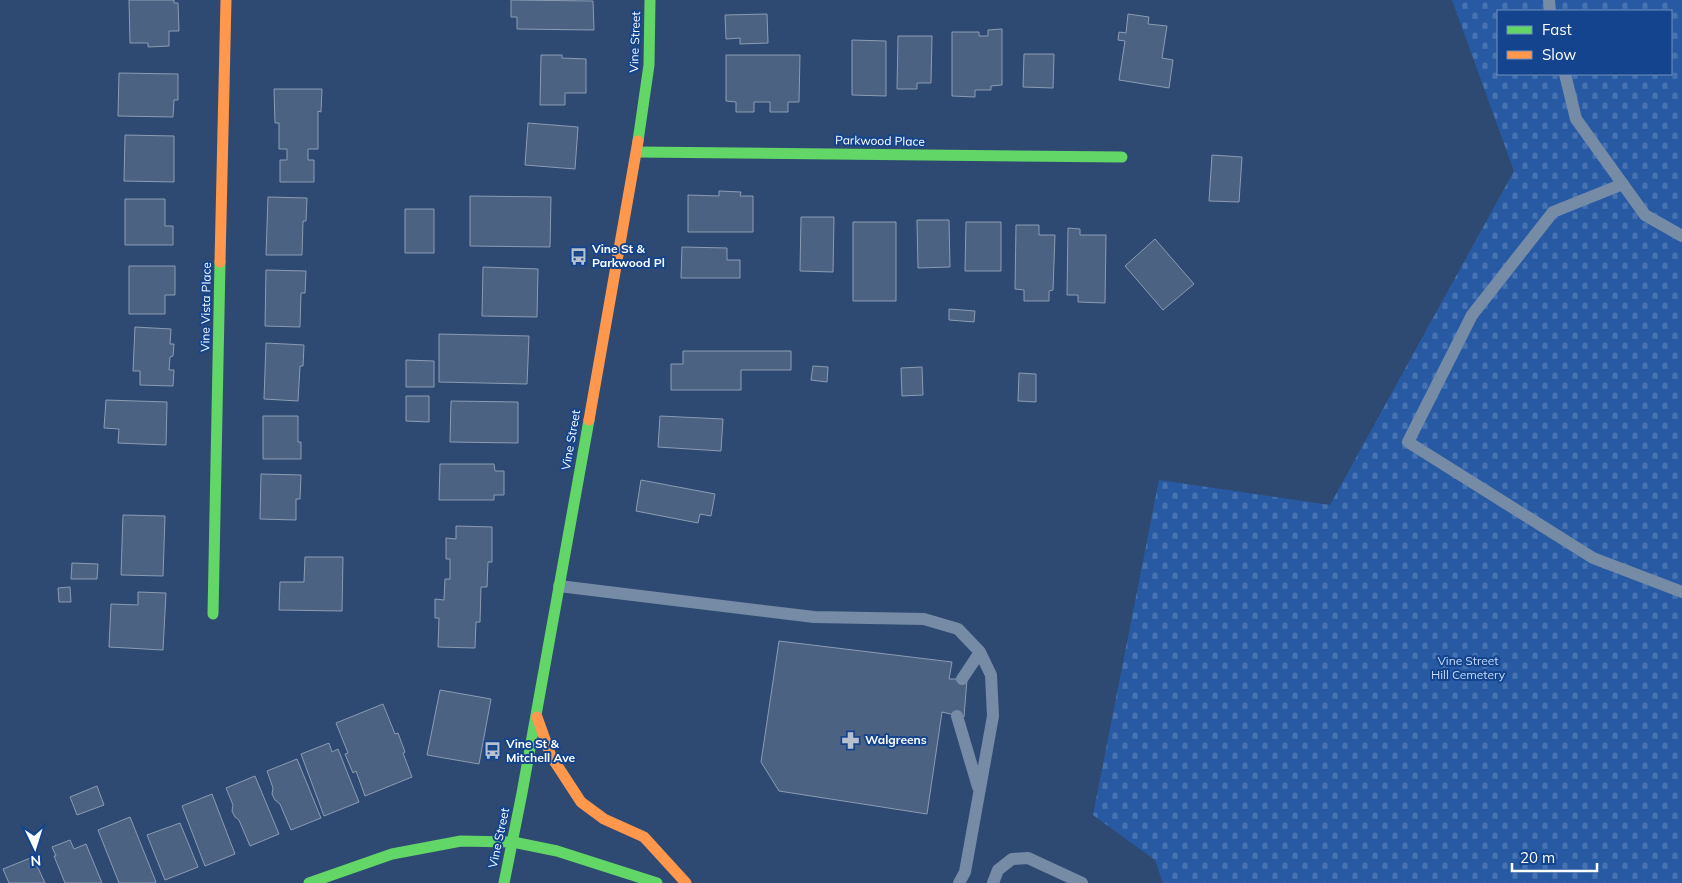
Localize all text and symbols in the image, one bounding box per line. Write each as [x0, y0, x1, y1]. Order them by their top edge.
legend [1497, 10, 1672, 75]
street label: Vine Street [626, 11, 643, 73]
text: Fast [1542, 20, 1572, 39]
text: Slow [1542, 45, 1576, 64]
street label: Parkwood Place [835, 132, 925, 149]
place label: Vine St & Parkwood Pl [591, 241, 665, 270]
bus stop icon: Vine St & Parkwood Pl [568, 246, 588, 266]
street label: Vine Vista Place [197, 262, 214, 352]
street label: Vine Street [558, 409, 583, 471]
park label: Vine Street Hill Cemetery [1431, 653, 1506, 682]
pharmacy icon: Walgreens [841, 730, 861, 750]
place label: Walgreens [865, 732, 927, 747]
place label: Vine St & Mitchell Ave [505, 736, 576, 765]
bus stop icon: Vine St & Mitchell Ave [482, 741, 502, 761]
street label: Vine Street [485, 806, 512, 869]
north arrow [10, 823, 60, 873]
scale bar [1512, 840, 1597, 872]
text: 20 m [1520, 848, 1555, 867]
text: N [30, 852, 42, 870]

